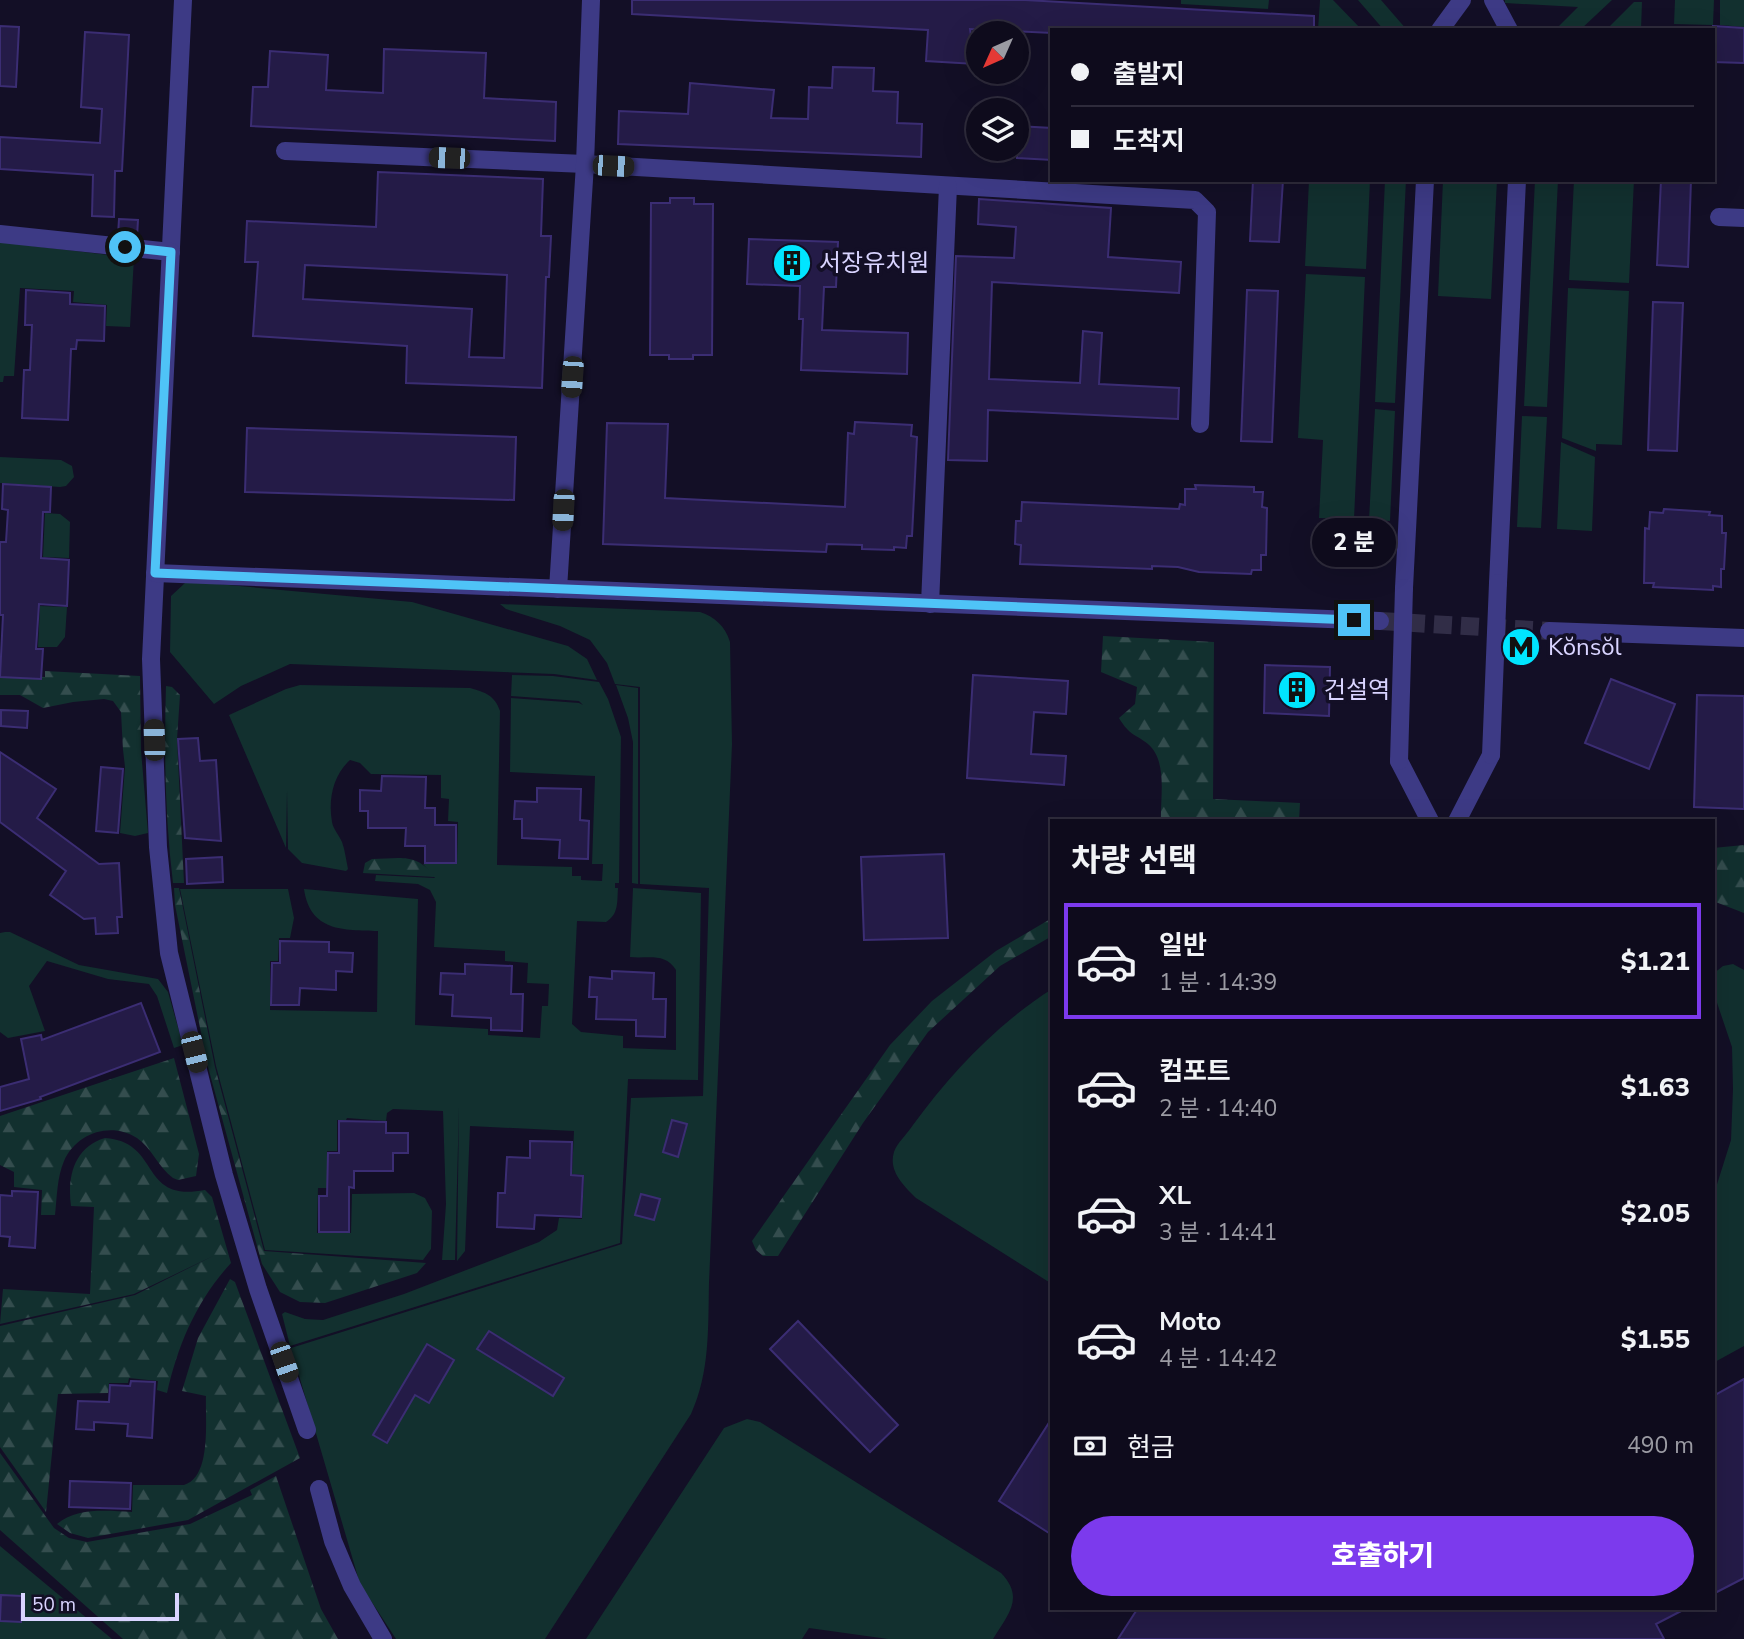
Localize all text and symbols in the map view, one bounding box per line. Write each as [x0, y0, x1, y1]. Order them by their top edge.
north arrow [966, 21, 1029, 84]
map controls [966, 21, 1029, 161]
text: 출발지 [1113, 57, 1185, 92]
button: layers [966, 98, 1029, 161]
text: 도착지 [1113, 124, 1185, 159]
car [428, 147, 471, 169]
car [592, 154, 635, 178]
route start [109, 231, 141, 263]
building icon: 서장유치원 [771, 242, 813, 284]
place label: 서장유치원 [819, 247, 929, 279]
car [561, 355, 584, 399]
car [552, 488, 575, 532]
callout: 2 분 [1312, 518, 1396, 568]
text: 2 분 [1333, 527, 1375, 558]
route end [1338, 604, 1370, 636]
metro station icon: Kŏnsŏl [1500, 626, 1542, 668]
place label: Kŏnsŏl [1548, 631, 1622, 663]
building icon: 건설역 [1276, 669, 1318, 711]
place label: 건설역 [1324, 674, 1390, 706]
car [143, 719, 166, 761]
text: 차량 선택 [1071, 839, 1197, 882]
text: 일반 [1159, 928, 1207, 963]
icon: car [1075, 930, 1138, 993]
text: $1.21 [1621, 944, 1690, 979]
text: 1 분 · 14:39 [1159, 967, 1277, 998]
car [179, 1029, 210, 1075]
text: 컴포트 [1159, 1054, 1231, 1089]
icon: car [1075, 1056, 1138, 1119]
text: $1.63 [1621, 1070, 1690, 1105]
text: 2 분 · 14:40 [1159, 1093, 1277, 1124]
text: XL [1159, 1178, 1191, 1213]
icon: car [1075, 1182, 1138, 1245]
text: $2.05 [1621, 1196, 1690, 1231]
text: 3 분 · 14:41 [1159, 1217, 1277, 1248]
text: Moto [1159, 1304, 1221, 1339]
icon: car [1075, 1308, 1138, 1371]
text: $1.55 [1621, 1322, 1690, 1357]
car [268, 1339, 301, 1385]
text: 4 분 · 14:42 [1159, 1343, 1277, 1374]
icon: cash [1071, 1427, 1109, 1465]
text: 현금 [1127, 1430, 1175, 1465]
text: 490 m [1627, 1430, 1694, 1461]
button: 호출하기 [1071, 1516, 1694, 1596]
scale bar [21, 1590, 178, 1622]
text: 50 m [32, 1592, 76, 1618]

